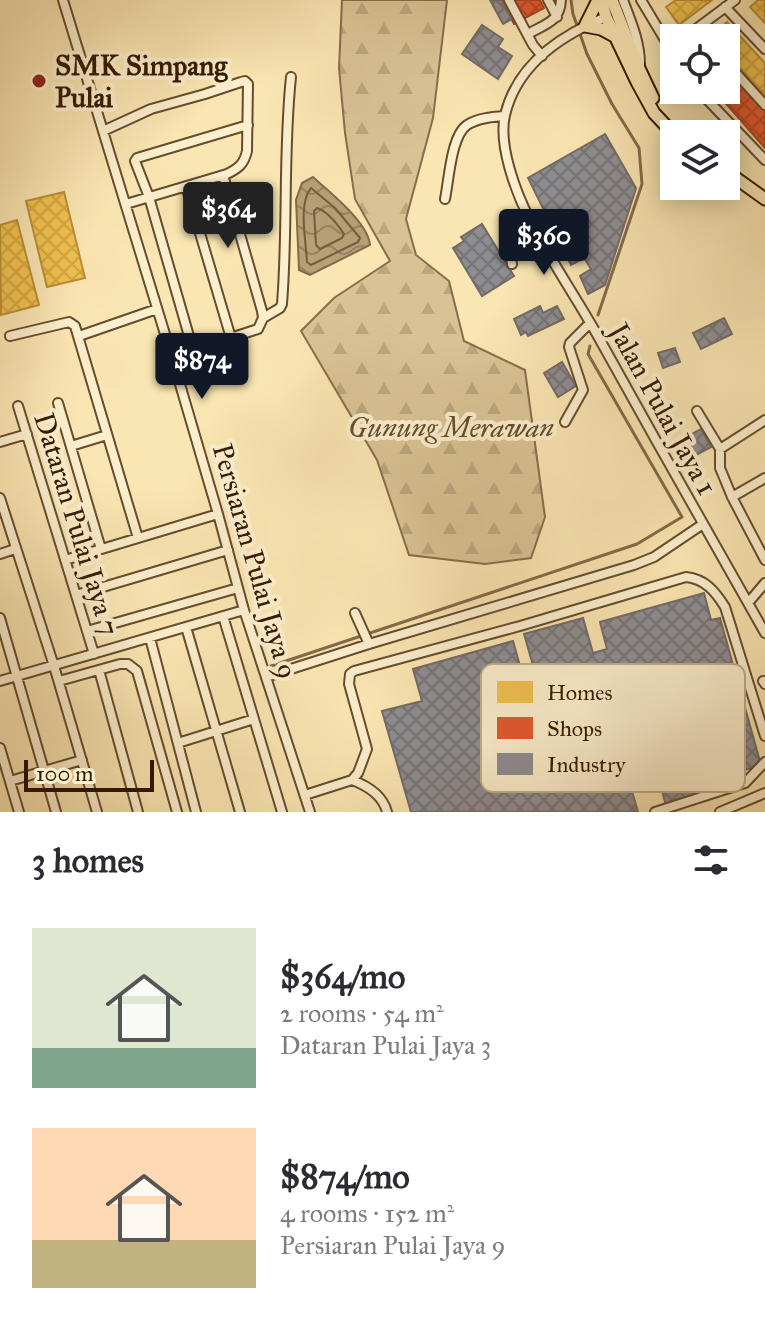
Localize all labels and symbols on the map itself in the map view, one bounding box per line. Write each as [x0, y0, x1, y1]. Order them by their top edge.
place label: SMK Simpang Pulai [55, 48, 228, 115]
marker: SMK Simpang Pulai [30, 72, 48, 90]
pin: $364 [181, 182, 275, 250]
pin: $360 [497, 209, 591, 277]
street label: Jalan Pulai Jaya 1 [600, 314, 725, 501]
pin: $874 [155, 333, 249, 401]
street label: Dataran Pulai Jaya 7 [26, 408, 128, 640]
park label: Gunung Merawan [348, 410, 554, 445]
street label: Persiaran Pulai Jaya 9 [205, 439, 305, 683]
legend [481, 664, 745, 792]
text: Homes [547, 679, 613, 706]
text: Shops [547, 715, 602, 742]
text: Industry [547, 751, 626, 778]
scale bar [24, 756, 154, 792]

